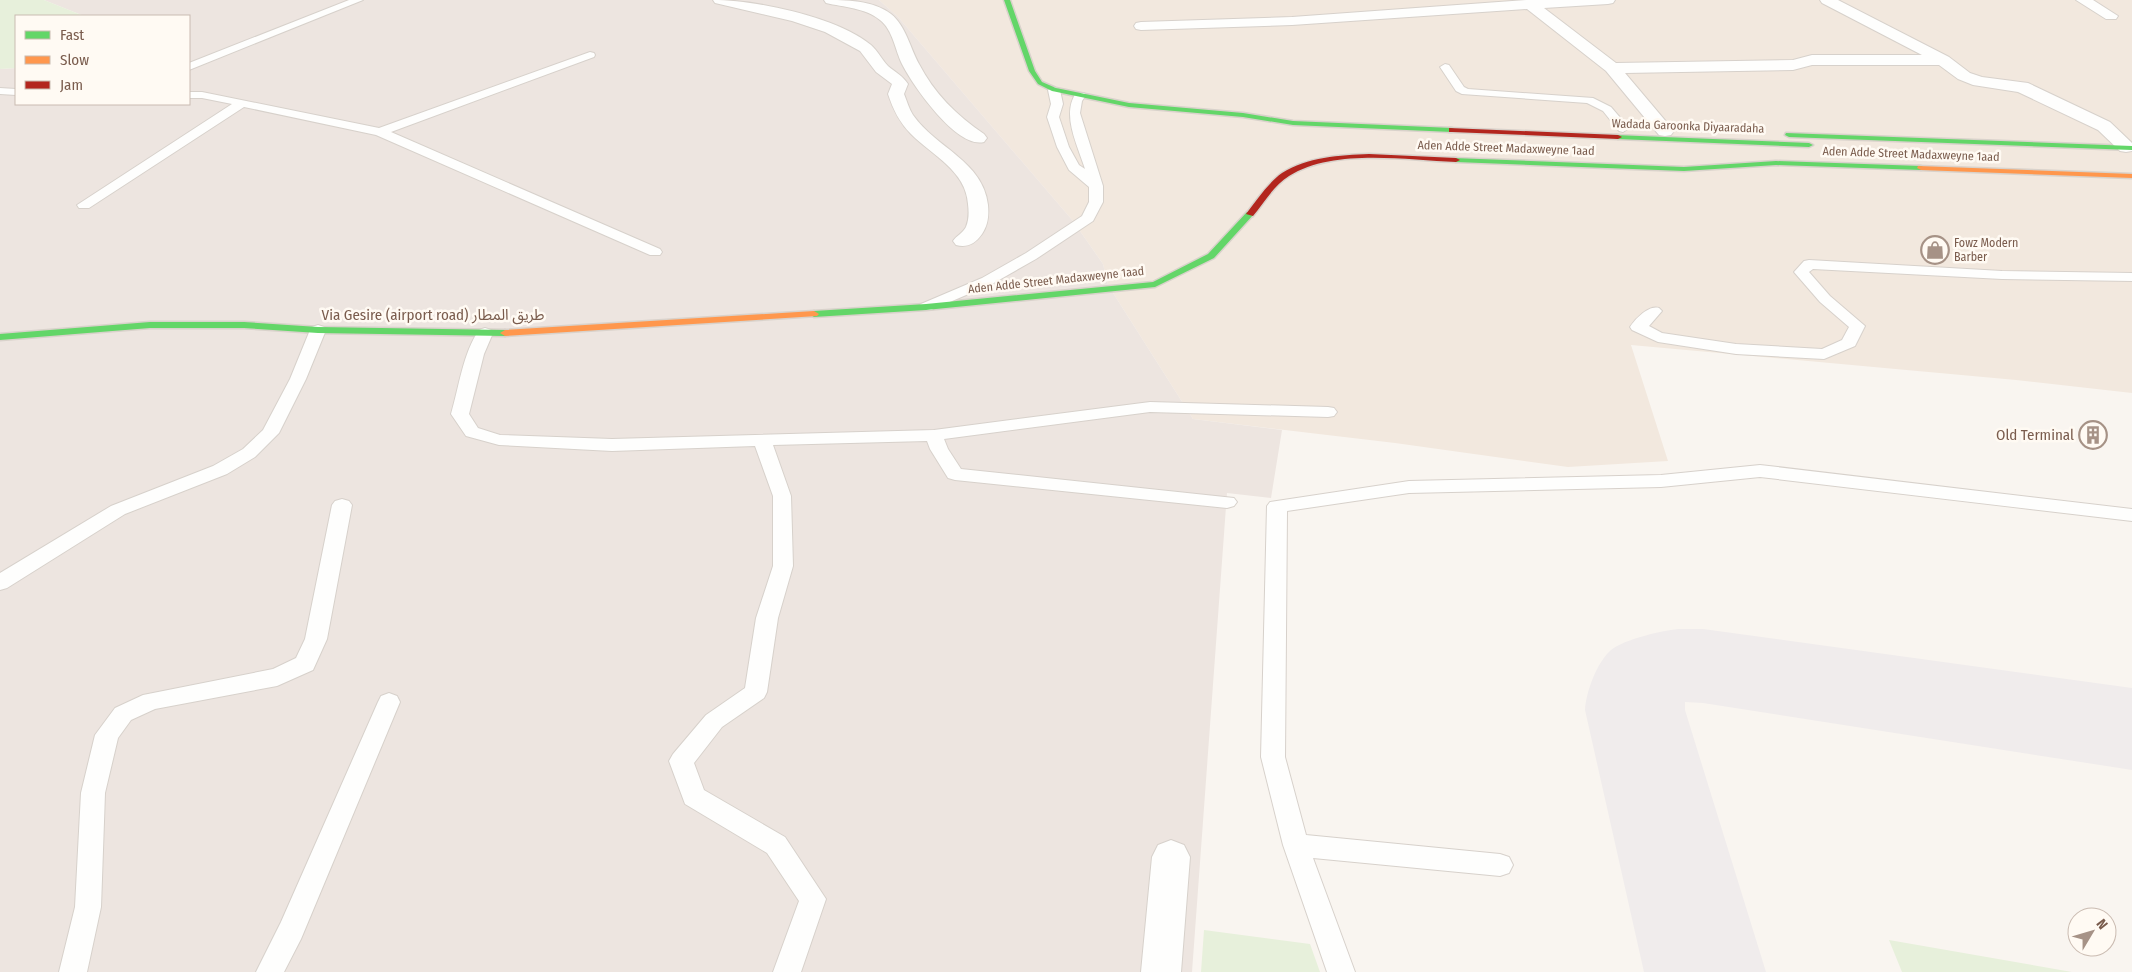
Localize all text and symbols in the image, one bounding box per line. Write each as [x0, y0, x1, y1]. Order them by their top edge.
legend [15, 15, 190, 105]
text: Fast [60, 26, 84, 44]
text: Slow [60, 51, 89, 69]
text: Jam [60, 76, 83, 94]
street label: Wadada Garoonka Diyaaradaha [1611, 116, 1765, 136]
street label: Aden Adde Street Madaxweyne 1aad [1417, 138, 1595, 158]
street label: Aden Adde Street Madaxweyne 1aad [1822, 144, 2000, 164]
shop icon: Fowz Modern Barber [1920, 235, 1950, 265]
place label: Fowz Modern Barber [1954, 236, 2018, 264]
street label: Aden Adde Street Madaxweyne 1aad [967, 264, 1145, 296]
street label: Via Gesire (airport road) طريق المطار [322, 306, 544, 325]
building icon: Old Terminal [2078, 420, 2108, 450]
place label: Old Terminal [1996, 426, 2074, 444]
north arrow [2067, 907, 2117, 957]
text: N [2093, 916, 2111, 933]

